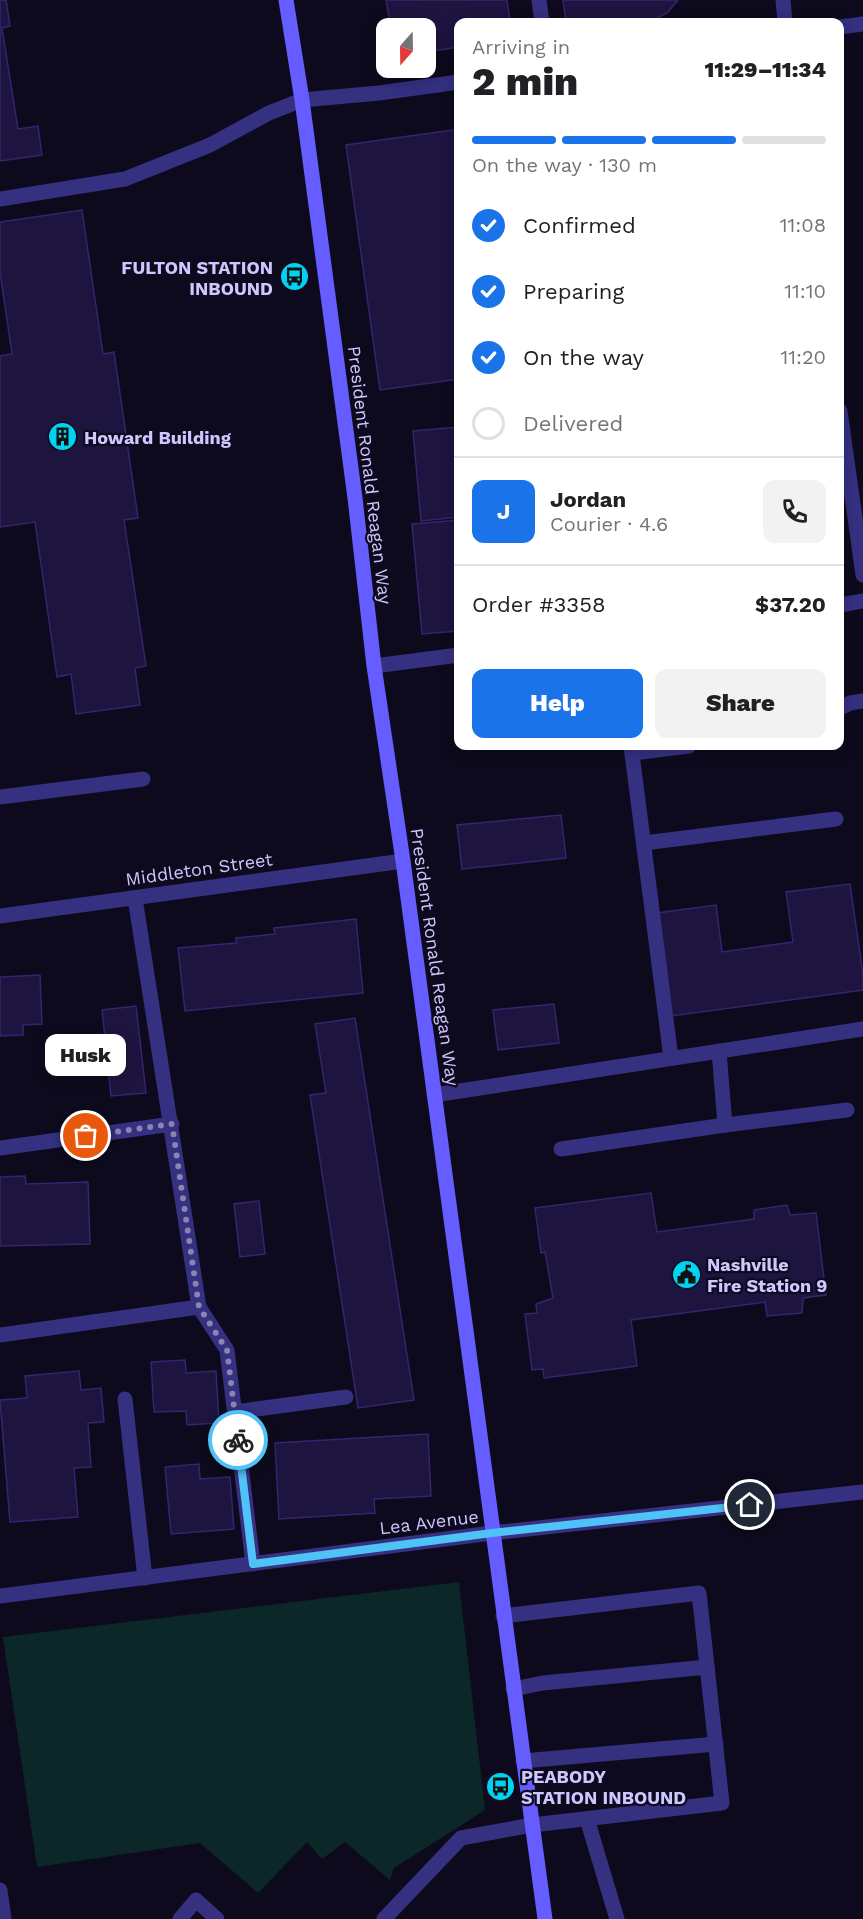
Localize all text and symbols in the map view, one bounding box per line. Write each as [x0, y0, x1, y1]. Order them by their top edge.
north arrow [376, 18, 436, 78]
map controls [376, 18, 436, 78]
text: Arriving in [472, 35, 570, 59]
text: 11:29–11:34 [704, 57, 826, 82]
text: 2 min [472, 59, 578, 104]
text: On the way · 130 m [472, 153, 657, 177]
icon: check [472, 209, 505, 242]
text: Confirmed [523, 213, 636, 238]
text: 11:08 [780, 213, 826, 237]
place label: FULTON STATION INBOUND [121, 257, 273, 299]
bus stop icon: FULTON STATION INBOUND [278, 261, 310, 293]
icon: check [472, 275, 505, 308]
text: Preparing [523, 279, 624, 304]
text: 11:10 [784, 279, 826, 303]
icon: check [472, 341, 505, 374]
street label: President Ronald Reagan Way [344, 345, 396, 606]
text: On the way [523, 345, 644, 370]
text: 11:20 [780, 345, 826, 369]
text: Delivered [523, 411, 623, 436]
building icon: Howard Building [47, 421, 79, 453]
place label: Howard Building [84, 427, 232, 448]
button: phone [763, 480, 826, 543]
text: Jordan [550, 487, 626, 512]
text: J [497, 499, 510, 524]
text: Courier · 4.6 [550, 512, 668, 536]
text: Order #3358 [472, 592, 606, 617]
text: $37.20 [755, 592, 826, 617]
button: Help [472, 669, 643, 738]
button: Share [655, 669, 826, 738]
street label: President Ronald Reagan Way [406, 827, 464, 1088]
street label: Middleton Street [124, 848, 274, 890]
callout: Husk [46, 1034, 127, 1076]
text: Husk [60, 1043, 111, 1067]
pin [60, 1110, 111, 1161]
icon: bag [69, 1119, 102, 1152]
place label: Nashville Fire Station 9 [707, 1254, 827, 1296]
public building icon: Nashville Fire Station 9 [670, 1258, 702, 1290]
courier [208, 1410, 268, 1470]
icon: bike [222, 1424, 255, 1457]
pin [724, 1479, 775, 1530]
icon: home [733, 1488, 766, 1521]
street label: Lea Avenue [378, 1506, 480, 1538]
place label: PEABODY STATION INBOUND [521, 1766, 686, 1808]
bus stop icon: PEABODY STATION INBOUND [484, 1770, 516, 1802]

